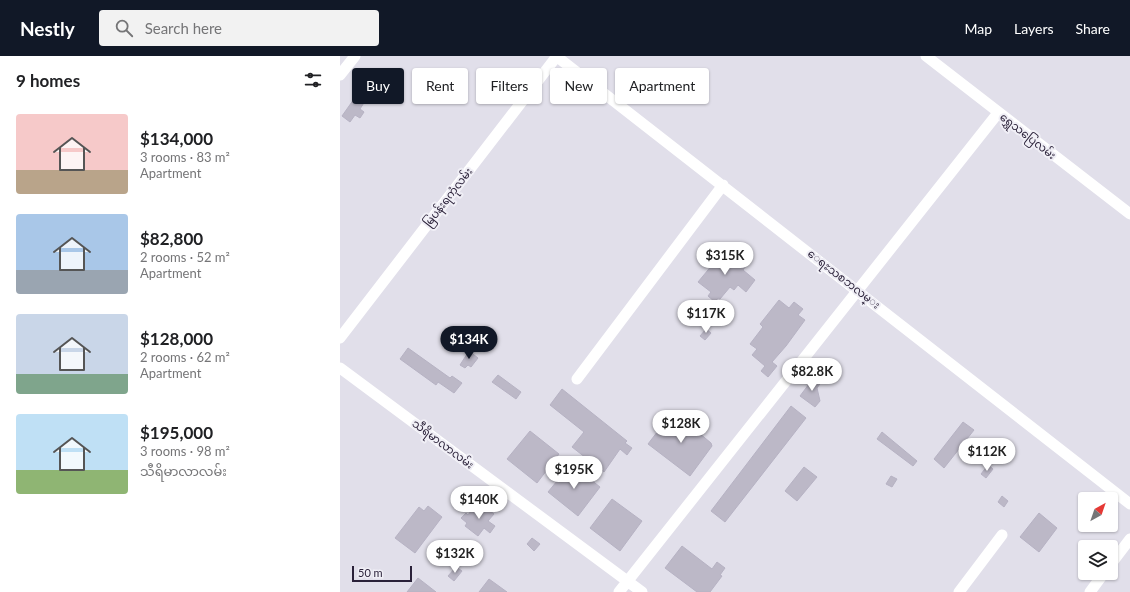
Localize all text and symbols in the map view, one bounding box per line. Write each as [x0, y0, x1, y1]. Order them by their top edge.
search box [99, 10, 379, 46]
text: Nestly [20, 17, 75, 40]
icon: search [113, 17, 135, 39]
text: Search here [145, 19, 222, 37]
text: Map [964, 20, 992, 37]
text: Layers [1014, 20, 1054, 37]
text: Share [1076, 20, 1110, 37]
chip: Buy [352, 68, 404, 104]
chip: Rent [412, 68, 468, 104]
chip: Filters [476, 68, 542, 104]
chip: New [550, 68, 607, 104]
chip: Apartment [615, 68, 709, 104]
icon: filters [302, 69, 324, 91]
text: 9 homes [16, 70, 80, 91]
street label: ရွှေသပြေလမ်း [996, 110, 1059, 164]
text: $134,000 [140, 128, 213, 149]
icon: home [48, 130, 96, 178]
text: 3 rooms · 83 m² [140, 149, 230, 165]
text: Apartment [140, 165, 201, 181]
street label: မြပန်းရကုံလမ်း [421, 165, 477, 231]
text: $82,800 [140, 228, 203, 249]
icon: home [48, 230, 96, 278]
pin: $315K [697, 242, 753, 276]
street label: ေရႊသစၥာလမ္း [804, 246, 883, 314]
text: $315K [705, 247, 745, 263]
text: 2 rooms · 52 m² [140, 249, 230, 265]
text: Apartment [140, 265, 201, 281]
pin: $117K [678, 300, 734, 334]
text: $117K [686, 305, 726, 321]
pin: $134K [441, 326, 497, 360]
text: $128,000 [140, 328, 213, 349]
icon: home [48, 330, 96, 378]
text: $134K [449, 331, 489, 347]
text: 2 rooms · 62 m² [140, 349, 230, 365]
pin: $82.8K [779, 358, 845, 392]
text: $82.8K [791, 363, 833, 379]
text: Apartment [140, 365, 201, 381]
pin: $128K [653, 410, 709, 444]
text: $128K [661, 415, 701, 431]
street label: သီရိမာလာလမ်း [408, 416, 477, 473]
text: $195,000 [140, 422, 213, 443]
icon: home [48, 430, 96, 478]
pin: $112K [959, 438, 1015, 472]
text: 3 rooms · 98 m² [140, 443, 230, 459]
text: $112K [967, 443, 1007, 459]
pin: $195K [546, 456, 602, 490]
text: $195K [554, 461, 594, 477]
text: သီရိမာလာလမ်း [140, 463, 227, 479]
pin: $140K [451, 486, 507, 520]
text: $140K [459, 491, 499, 507]
north arrow [1078, 492, 1118, 532]
map controls [1078, 492, 1118, 580]
pin: $132K [427, 540, 483, 574]
button: layers [1078, 540, 1118, 580]
text: $132K [435, 545, 475, 561]
scale bar [352, 564, 412, 583]
text: 50 m [358, 566, 383, 579]

